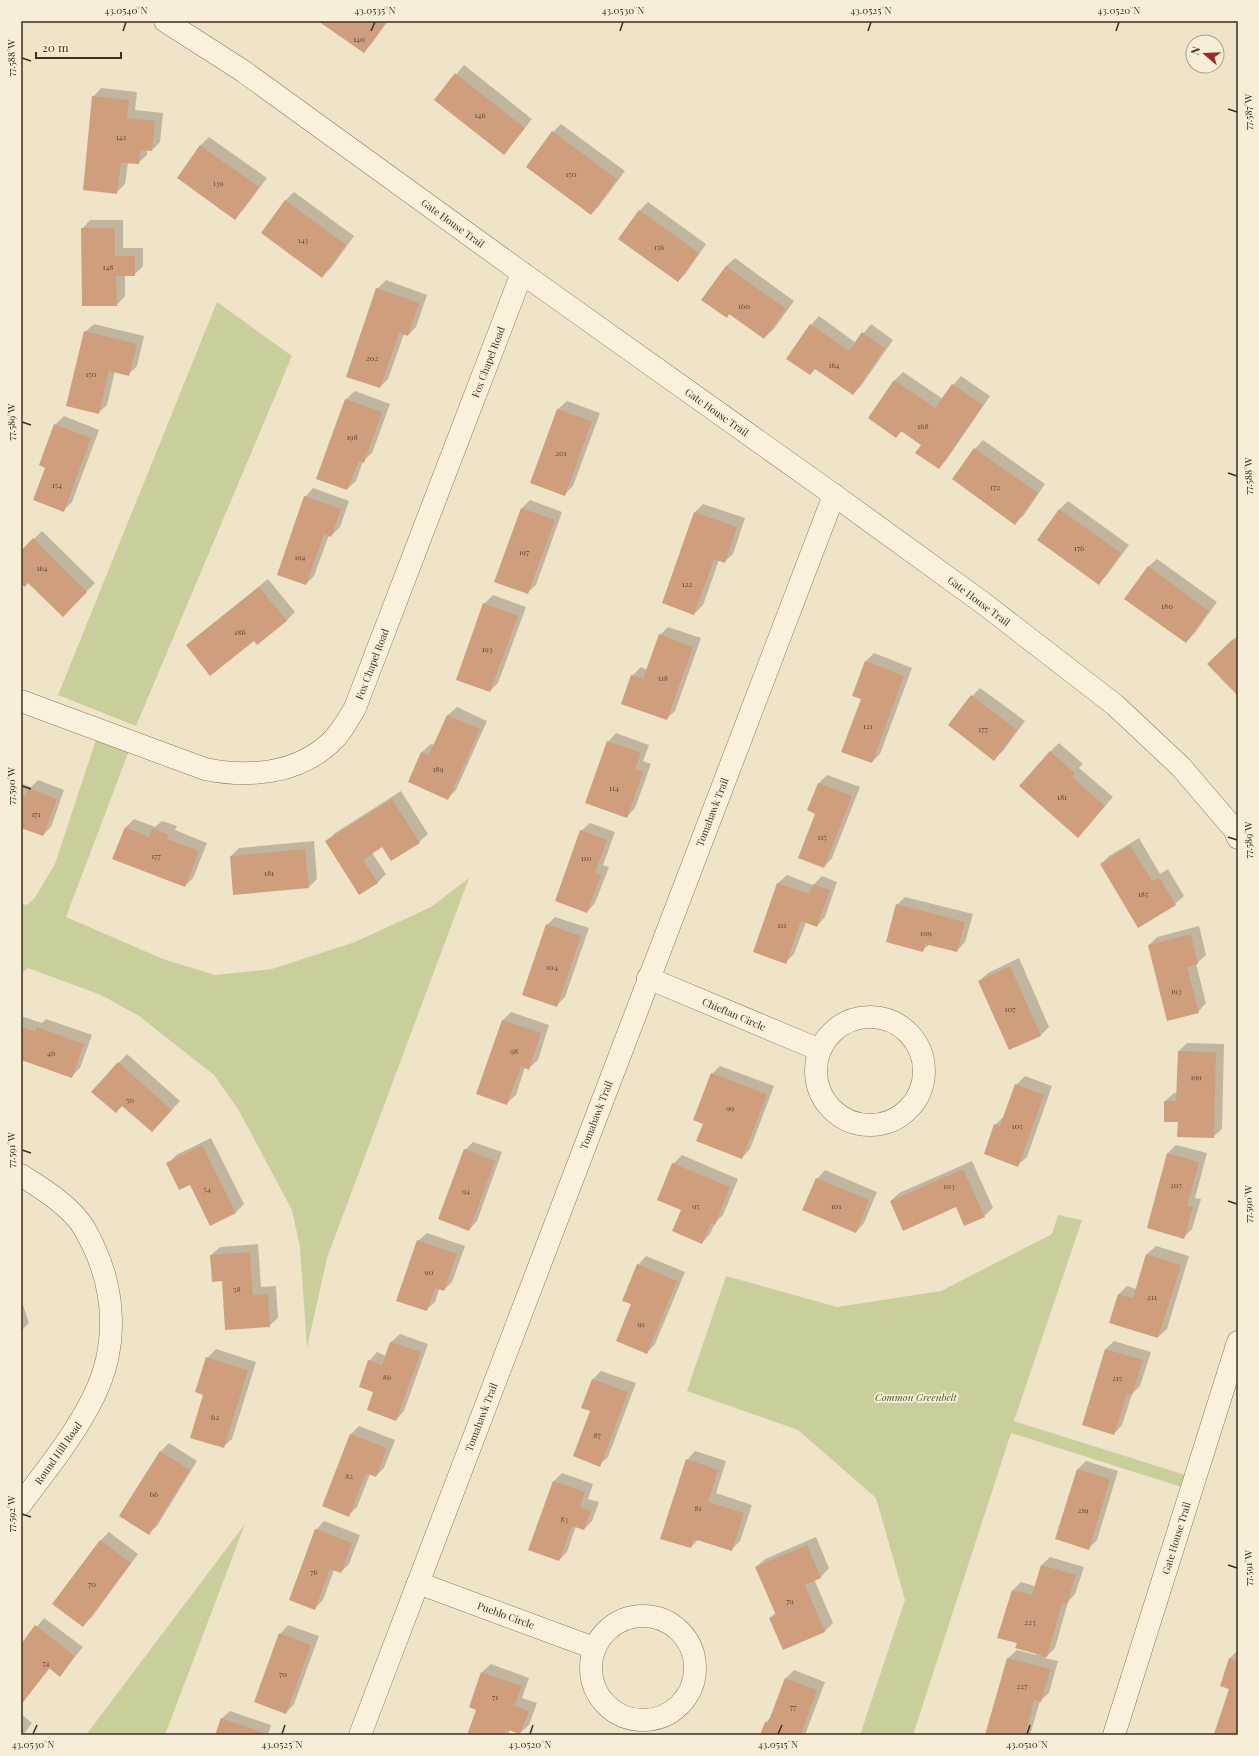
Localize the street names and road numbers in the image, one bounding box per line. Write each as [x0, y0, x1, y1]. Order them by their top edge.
street label: Gate House Trail [419, 195, 488, 251]
street label: Fox Chapel Road [468, 324, 508, 400]
street label: Gate House Trail [682, 385, 752, 439]
street label: Gate House Trail [945, 573, 1013, 629]
street label: Fox Chapel Road [352, 626, 392, 702]
street label: Tomahawk Trail [692, 776, 732, 848]
street label: Chieftan Circle [700, 994, 768, 1034]
street label: Tomahawk Trail [576, 1079, 616, 1151]
street label: Tomahawk Trail [461, 1381, 501, 1453]
street label: Round Hill Road [31, 1419, 85, 1487]
street label: Gate House Trail [1158, 1500, 1194, 1576]
street label: Pueblo Circle [476, 1598, 536, 1632]

